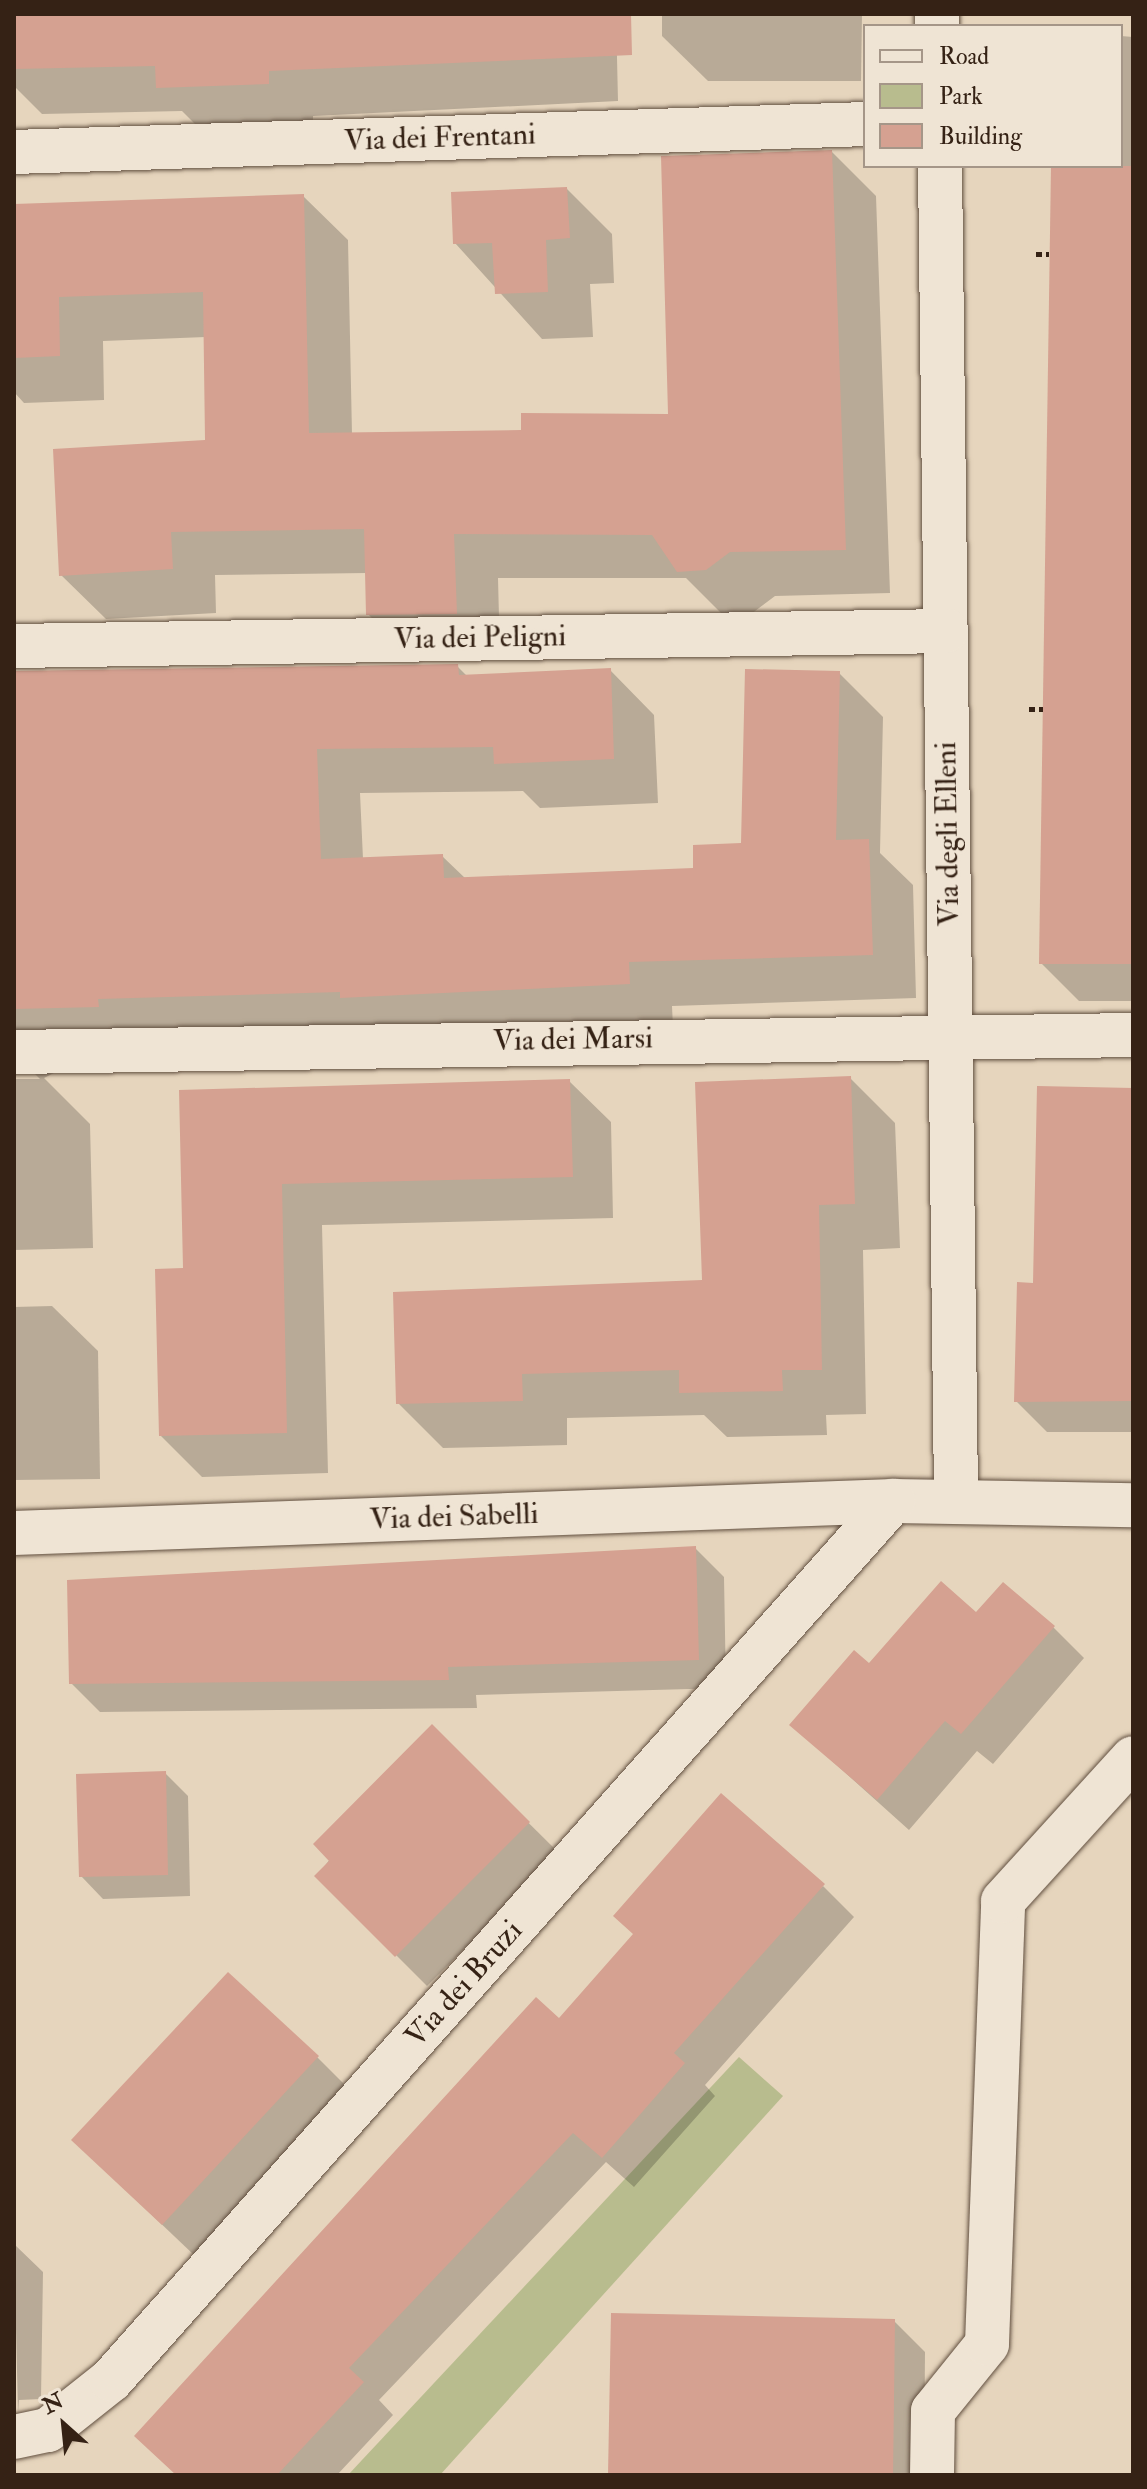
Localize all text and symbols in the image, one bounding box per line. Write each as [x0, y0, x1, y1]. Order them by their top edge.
legend [863, 24, 1123, 168]
text: Road [939, 41, 989, 72]
text: Park [939, 81, 983, 112]
street label: Via dei Frentani [344, 117, 536, 159]
text: Building [939, 121, 1022, 152]
street label: Via dei Peligni [393, 618, 567, 658]
street label: Via degli Elleni [928, 741, 968, 927]
street label: Via dei Marsi [493, 1021, 653, 1059]
street label: Via dei Sabelli [369, 1496, 539, 1538]
street label: Via dei Bruzi [398, 1913, 530, 2055]
north arrow [24, 2385, 104, 2465]
text: N [38, 2387, 68, 2421]

